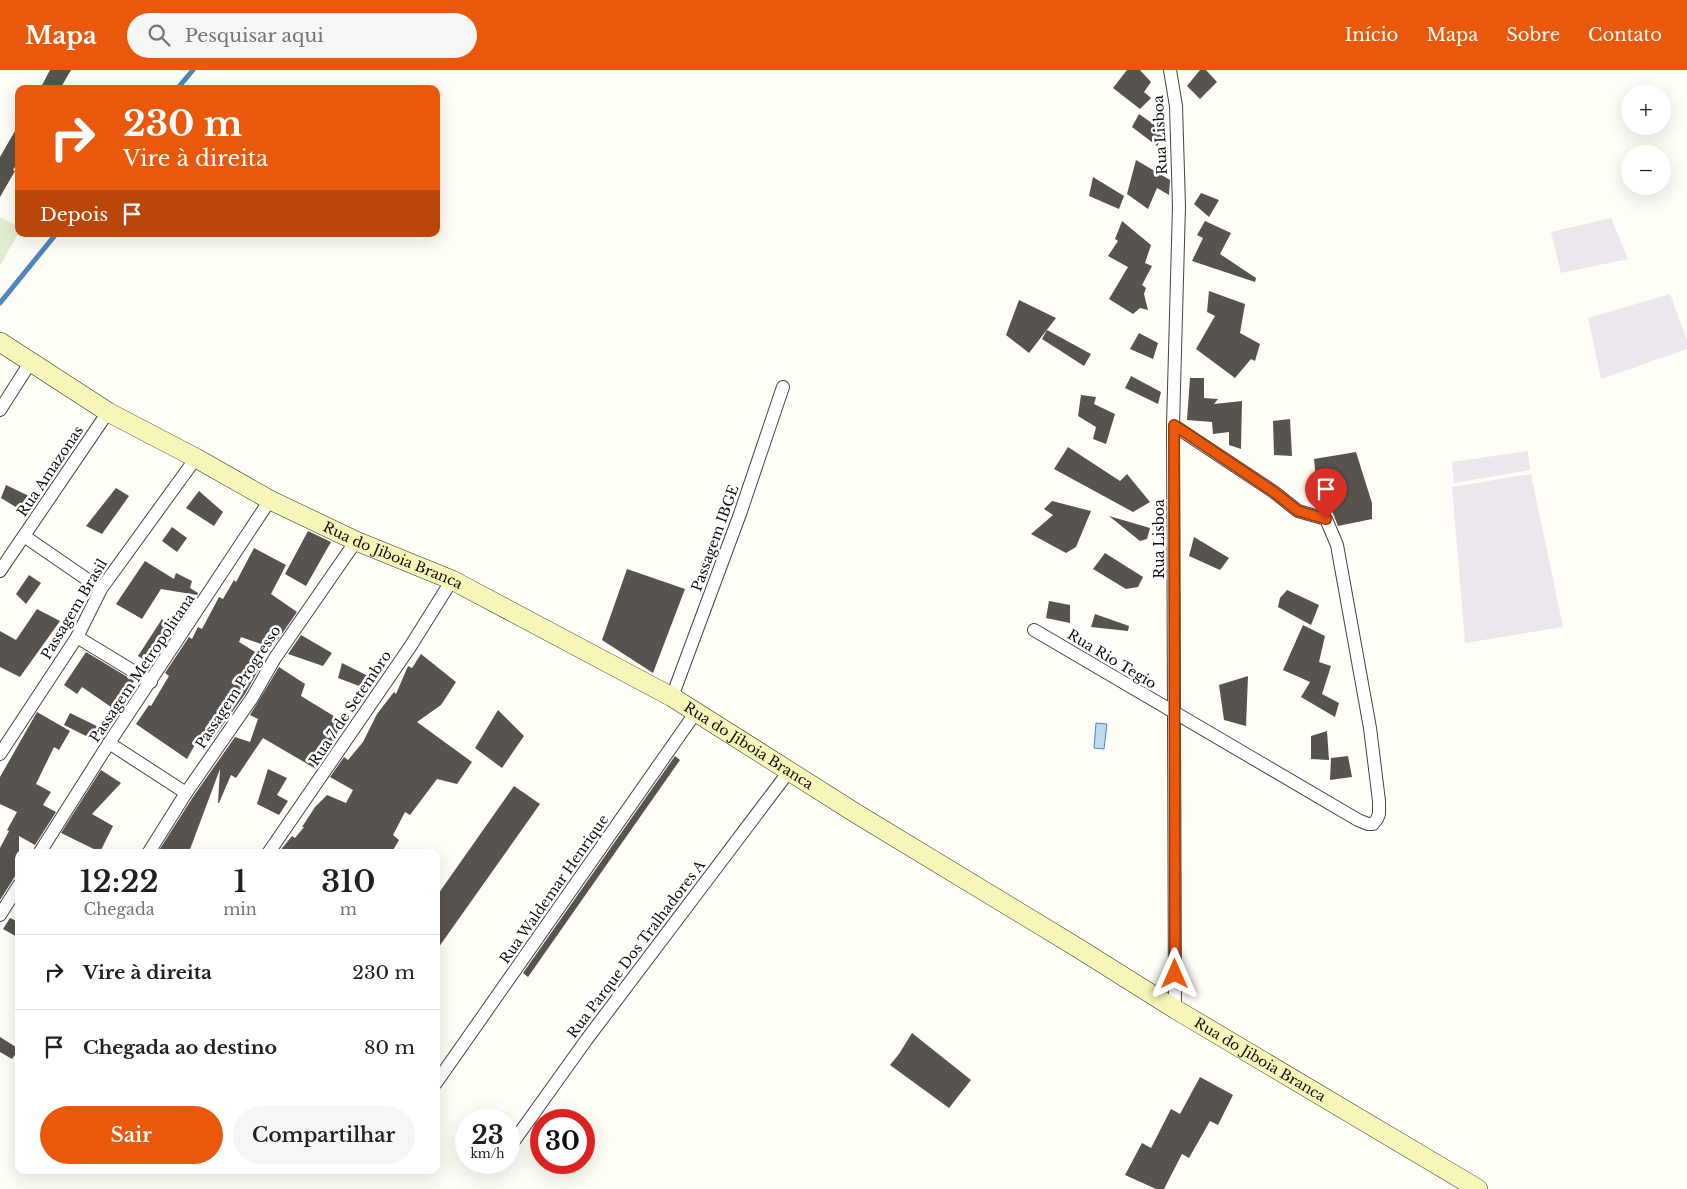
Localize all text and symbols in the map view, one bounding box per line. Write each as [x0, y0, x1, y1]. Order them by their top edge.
search box [127, 13, 477, 58]
text: Mapa [25, 21, 97, 50]
icon: search [145, 21, 173, 49]
text: Pesquisar aqui [185, 24, 324, 47]
text: Início [1345, 24, 1398, 46]
text: Mapa [1426, 24, 1478, 46]
text: Sobre [1506, 24, 1560, 46]
text: Contato [1588, 24, 1662, 46]
map controls [1621, 85, 1671, 195]
button: + [1621, 85, 1671, 135]
street label: Rua Lisboa [1149, 95, 1171, 175]
text: 230 m [123, 102, 243, 145]
icon: right [40, 105, 105, 170]
text: Vire à direita [123, 145, 268, 172]
button: − [1621, 145, 1671, 195]
icon: arrive [118, 200, 146, 228]
text: Depois [40, 203, 108, 226]
street label: Rua Amazonas [13, 422, 87, 520]
pin [1305, 468, 1347, 519]
icon: arrive [1312, 475, 1340, 503]
street label: Passagem IBGE [687, 482, 743, 594]
street label: Rua Lisboa [1150, 499, 1168, 579]
street label: Rua do Jiboia Branca [320, 518, 466, 593]
street label: Passagem Brasil [37, 555, 111, 662]
street label: Passagem Metropolitana [85, 590, 199, 746]
street label: Passagem Progresso [191, 622, 285, 752]
street label: Rua Rio Tegio [1064, 625, 1160, 693]
street label: Rua 7 de Setembro [305, 647, 395, 769]
street label: Rua do Jiboia Branca [681, 698, 817, 793]
street label: Rua Waldemar Henrique [496, 811, 612, 967]
street label: Rua Parque Dos Tralhadores A [563, 856, 709, 1042]
text: 12:22 [79, 863, 159, 900]
text: 1 [233, 863, 247, 900]
text: 310 [321, 863, 376, 900]
text: Chegada [84, 899, 155, 919]
text: min [223, 899, 257, 919]
text: m [340, 899, 357, 919]
position arrow [1148, 947, 1200, 999]
icon: right [40, 958, 68, 986]
text: Vire à direita [83, 961, 212, 984]
text: 230 m [352, 961, 415, 984]
street label: Rua do Jiboia Branca [1191, 1014, 1329, 1106]
icon: arrive [40, 1033, 68, 1061]
text: Chegada ao destino [83, 1036, 277, 1059]
text: 80 m [364, 1036, 415, 1059]
button: Sair [40, 1106, 223, 1164]
button: Compartilhar [233, 1106, 415, 1164]
speed limit sign: 30 [530, 1109, 595, 1174]
text: 23 [471, 1120, 504, 1151]
text: km/h [470, 1146, 505, 1161]

